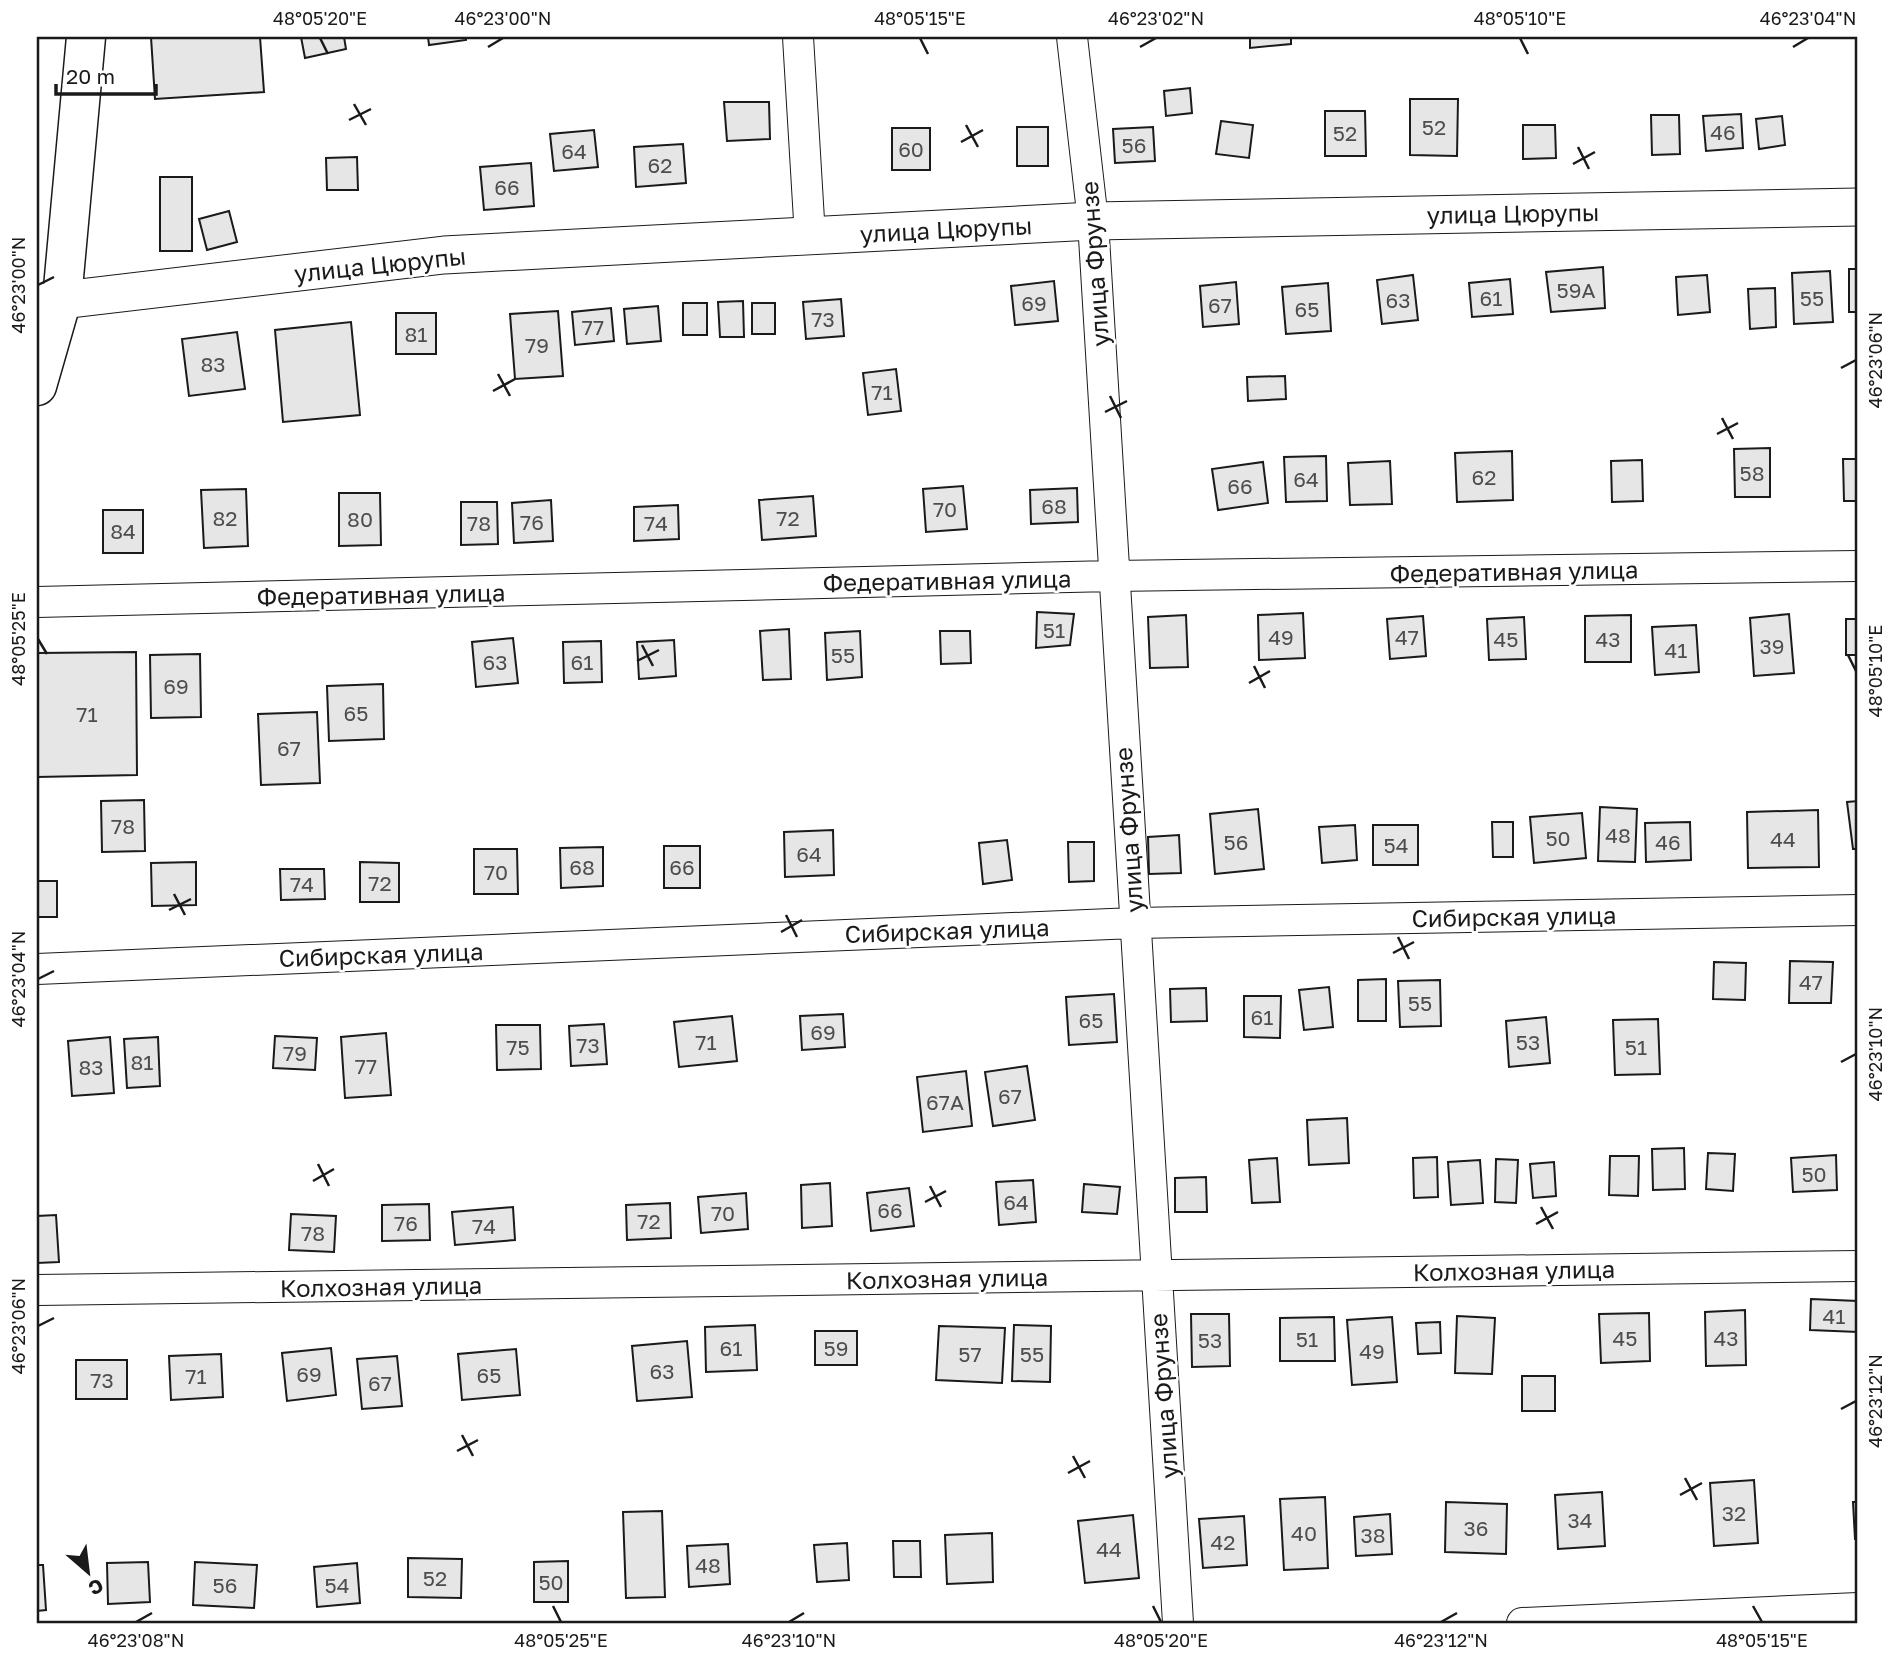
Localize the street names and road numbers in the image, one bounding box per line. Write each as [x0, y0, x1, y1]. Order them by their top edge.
street label: улица Фрунзе [1074, 180, 1114, 348]
street label: улица Цюрупы [1426, 197, 1600, 229]
street label: улица Цюрупы [859, 210, 1033, 248]
street label: улица Цюрупы [292, 241, 468, 287]
street label: Федеративная улица [1389, 554, 1639, 588]
street label: Федеративная улица [822, 563, 1072, 597]
street label: Федеративная улица [256, 577, 506, 611]
street label: улица Фрунзе [1108, 746, 1148, 914]
street label: Сибирская улица [1411, 900, 1617, 932]
street label: Сибирская улица [844, 912, 1050, 948]
street label: Сибирская улица [278, 936, 484, 972]
street label: Колхозная улица [1413, 1254, 1615, 1286]
street label: Колхозная улица [846, 1262, 1048, 1294]
street label: Колхозная улица [280, 1270, 482, 1302]
street label: улица Фрунзе [1143, 1312, 1183, 1480]

